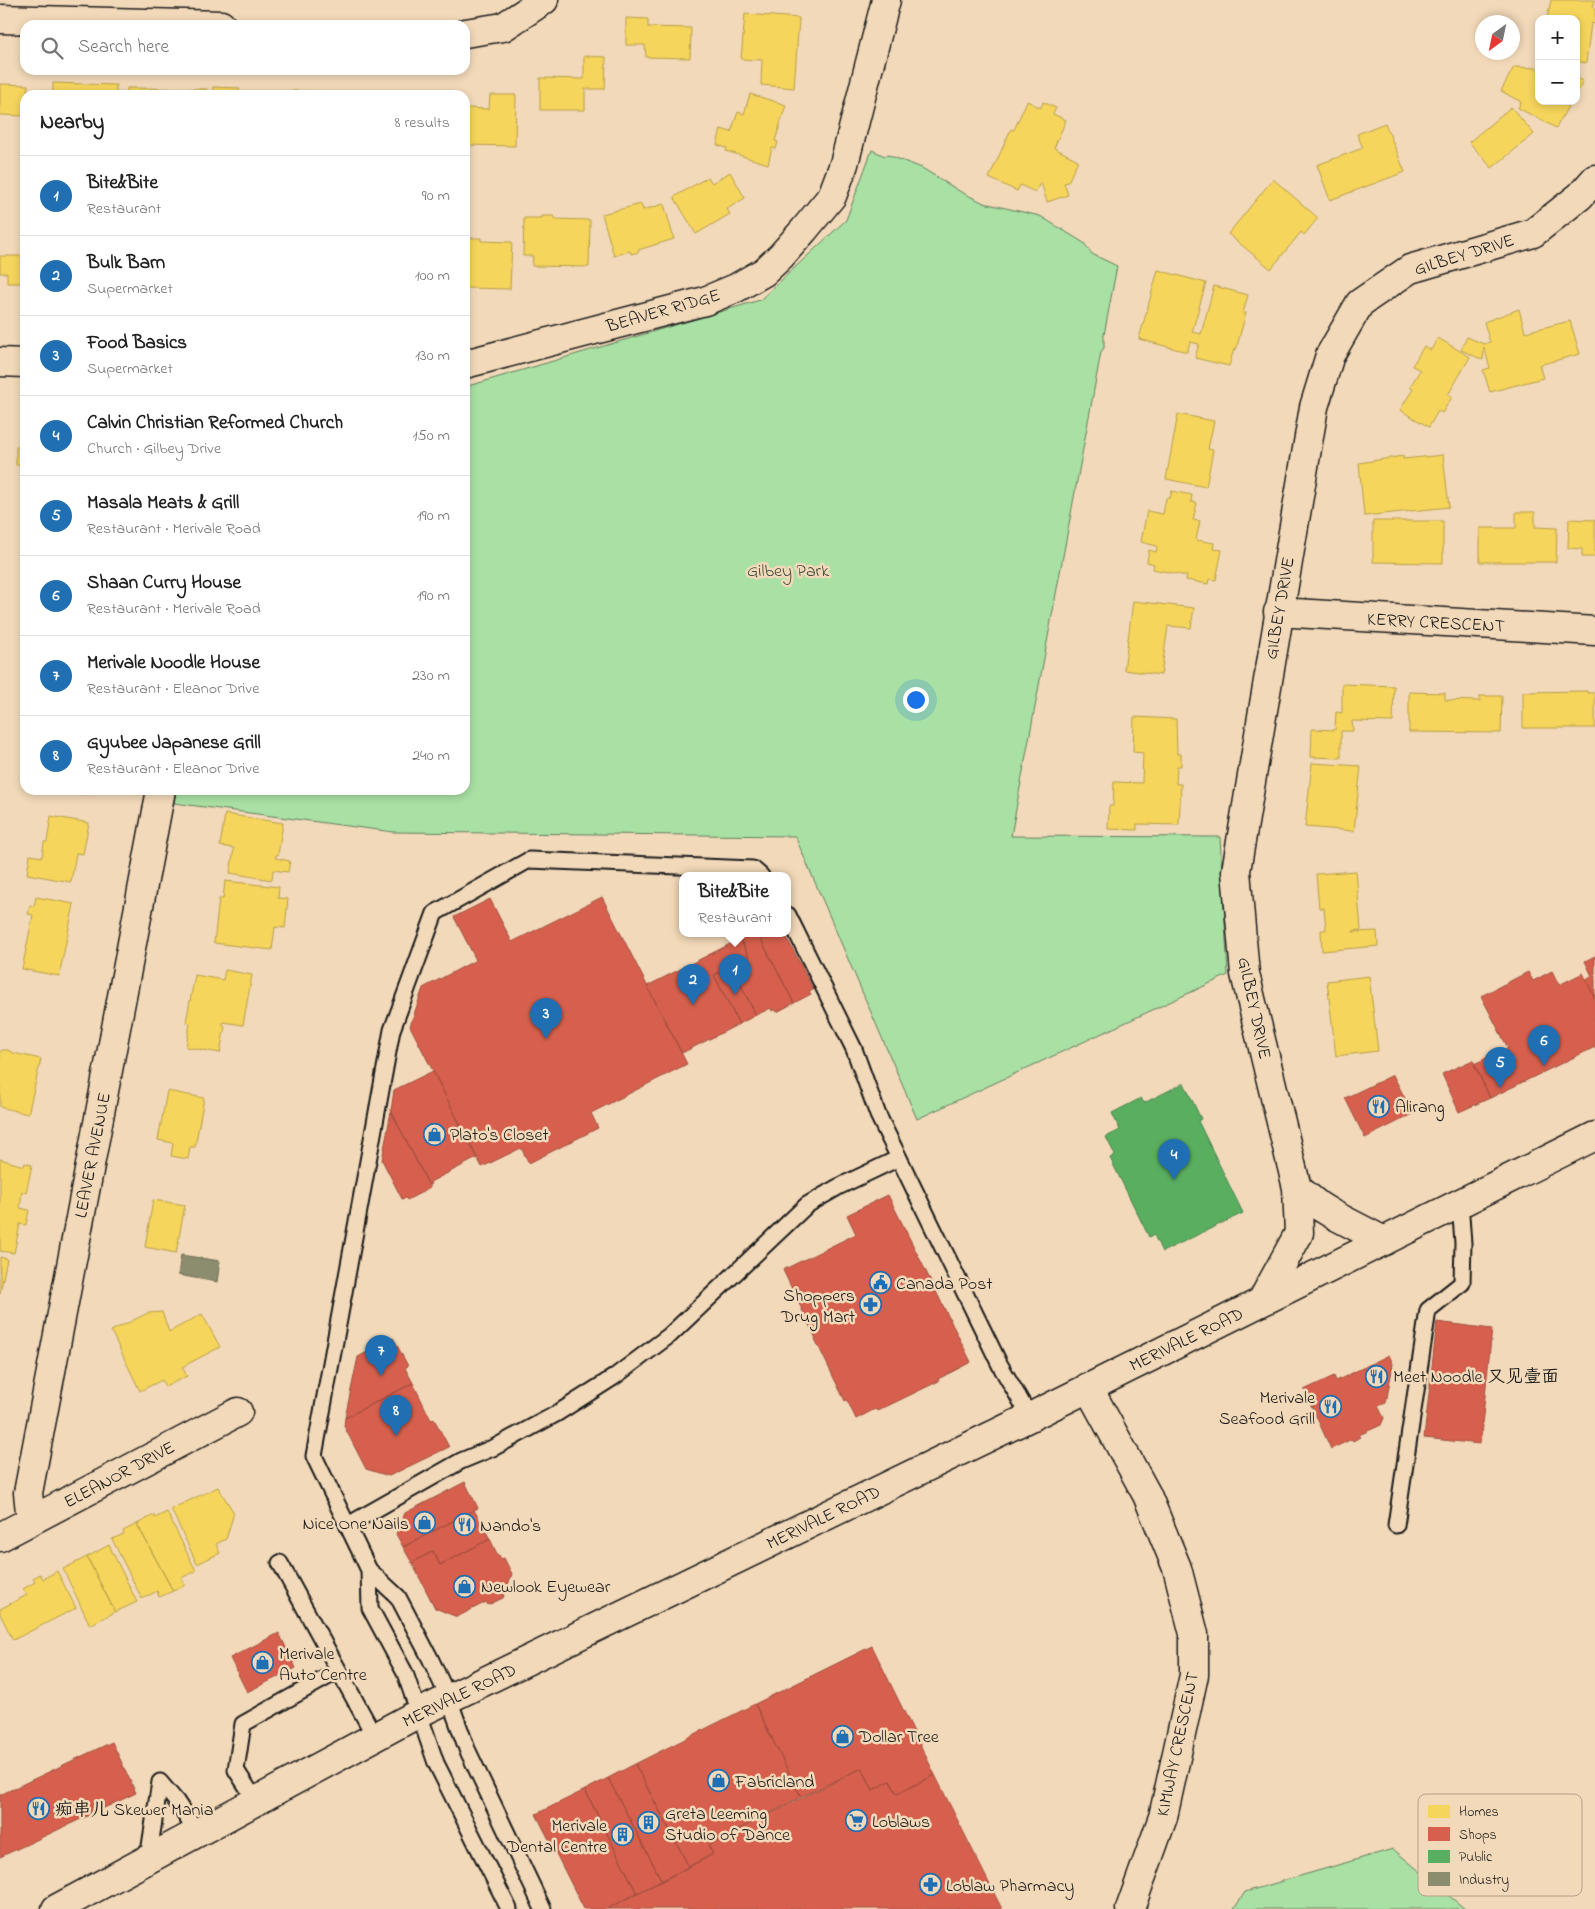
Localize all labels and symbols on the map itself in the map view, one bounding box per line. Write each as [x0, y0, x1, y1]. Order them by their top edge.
north arrow [1475, 15, 1520, 60]
street label: GILBEY DRIVE [1411, 228, 1518, 283]
street label: BEAVER RIDGE [603, 283, 724, 341]
street label: GILBEY DRIVE [1259, 555, 1303, 662]
park label: Gilbey Park [747, 559, 829, 585]
street label: KERRY CRESCENT [1366, 607, 1505, 641]
your location [903, 687, 929, 713]
pin: 1 [719, 954, 751, 995]
street label: GILBEY DRIVE [1230, 955, 1277, 1062]
pin: 2 [677, 964, 709, 1005]
pin: 3 [530, 998, 562, 1039]
pin: 6 [1528, 1025, 1560, 1066]
pin: 5 [1484, 1047, 1516, 1088]
street label: LEAVER AVENUE [69, 1090, 119, 1220]
restaurant icon: Alirang [1367, 1094, 1391, 1118]
place label: Alirang [1395, 1095, 1445, 1122]
shop icon: Plato's Closet [422, 1122, 446, 1146]
place label: Plato's Closet [450, 1123, 549, 1149]
pin: 4 [1158, 1139, 1190, 1180]
public building icon: Canada Post [868, 1271, 892, 1295]
place label: Canada Post [896, 1272, 992, 1298]
place label: Shoppers Drug Mart [780, 1284, 855, 1332]
pharmacy icon: Shoppers Drug Mart [859, 1293, 883, 1317]
street label: MERIVALE ROAD [1125, 1302, 1248, 1380]
pin: 7 [365, 1335, 397, 1376]
restaurant icon: Meet Noodle 又见壹面 [1365, 1364, 1389, 1388]
place label: Meet Noodle 又见壹面 [1393, 1365, 1559, 1391]
place label: Merivale Seafood Grill [1219, 1386, 1316, 1433]
pin: 8 [380, 1395, 412, 1436]
restaurant icon: Merivale Seafood Grill [1319, 1395, 1343, 1419]
street label: ELEANOR DRIVE [60, 1435, 180, 1516]
street label: MERIVALE ROAD [762, 1480, 885, 1558]
shop icon: Nice One Nails [413, 1511, 437, 1535]
place label: Nice One Nails [302, 1512, 409, 1538]
restaurant icon: Nando's [452, 1513, 476, 1537]
place label: Nando's [480, 1514, 541, 1540]
shop icon: Newlook Eyewear [453, 1574, 477, 1598]
place label: Newlook Eyewear [481, 1575, 611, 1601]
place label: Merivale Auto Centre [279, 1642, 368, 1689]
shop icon: Merivale Auto Centre [251, 1651, 275, 1675]
street label: MERIVALE ROAD [398, 1658, 521, 1736]
street label: KIMWAY CRESCENT [1151, 1670, 1207, 1819]
shop icon: Dollar Tree [831, 1724, 855, 1748]
place label: Dollar Tree [858, 1725, 940, 1751]
shop icon: Fabricland [707, 1769, 731, 1793]
place label: Fabricland [734, 1770, 814, 1796]
legend [1418, 1794, 1582, 1896]
restaurant icon: 痴串儿 Skewer Mania [27, 1797, 51, 1821]
place label: 痴串儿 Skewer Mania [55, 1798, 213, 1824]
place label: Greta Leeming Studio of Dance [665, 1802, 791, 1849]
text: Homes [1459, 1802, 1499, 1823]
supermarket icon: Loblaws [844, 1809, 868, 1833]
place label: Loblaws [872, 1810, 930, 1836]
building icon: Greta Leeming Studio of Dance [637, 1811, 661, 1835]
place label: Merivale Dental Centre [506, 1814, 608, 1861]
building icon: Merivale Dental Centre [611, 1823, 635, 1847]
text: Shops [1459, 1825, 1497, 1846]
text: Public [1459, 1847, 1493, 1868]
text: Industry [1459, 1870, 1509, 1892]
pharmacy icon: Loblaw Pharmacy [918, 1873, 942, 1897]
place label: Loblaw Pharmacy [946, 1874, 1074, 1900]

